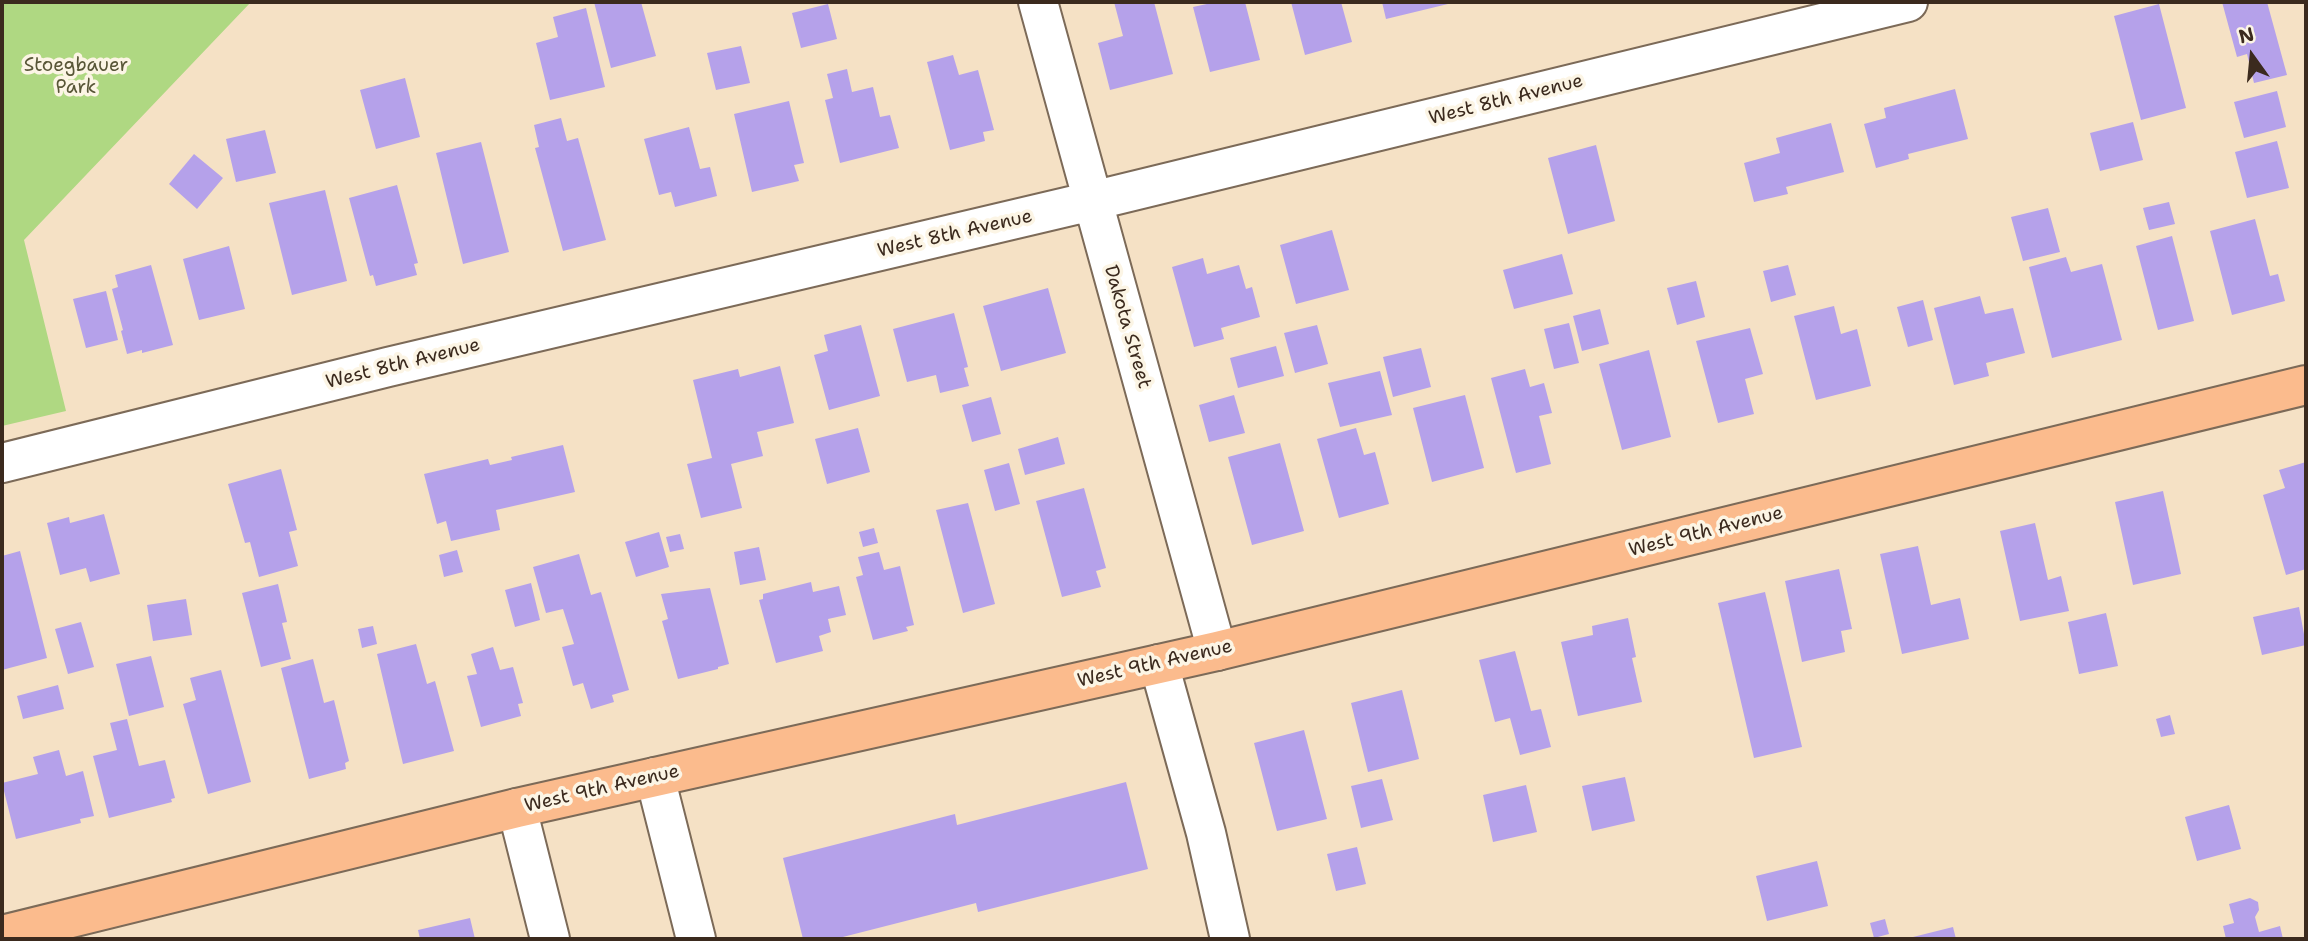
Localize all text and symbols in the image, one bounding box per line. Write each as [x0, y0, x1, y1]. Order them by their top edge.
north arrow [2217, 21, 2287, 91]
text: N [2236, 21, 2257, 49]
park label: Stoegbauer Park [24, 55, 128, 99]
street label: West 8th Avenue [1427, 70, 1585, 130]
street label: West 8th Avenue [875, 205, 1035, 263]
street label: Dakota Street [1099, 263, 1155, 391]
street label: West 8th Avenue [324, 334, 482, 394]
street label: West 9th Avenue [1626, 502, 1786, 562]
street label: West 9th Avenue [1075, 635, 1235, 693]
street label: West 9th Avenue [522, 760, 682, 818]

